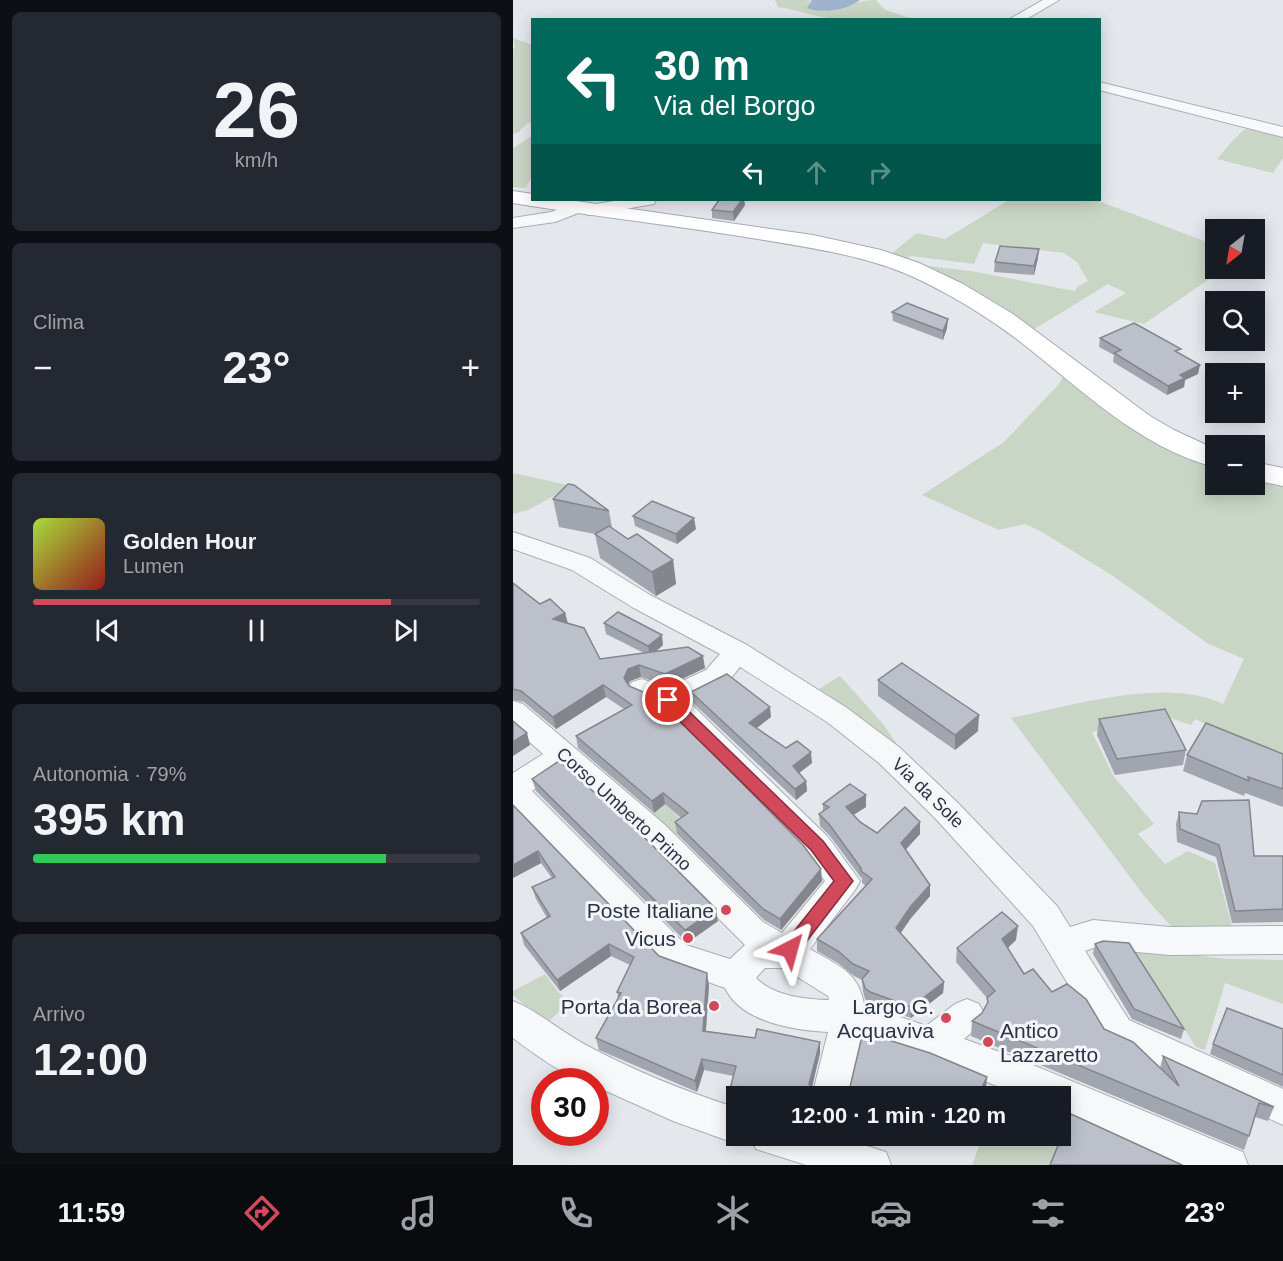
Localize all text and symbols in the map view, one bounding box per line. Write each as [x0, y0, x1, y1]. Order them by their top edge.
icon: left [555, 42, 633, 120]
text: 30 m [654, 42, 750, 89]
text: 26 [213, 66, 300, 154]
text: Via del Borgo [654, 91, 816, 121]
text: km/h [235, 149, 278, 171]
icon: left [737, 156, 770, 189]
icon: ahead [800, 156, 833, 189]
icon: right [863, 156, 896, 189]
north arrow [1205, 219, 1265, 279]
map controls [1205, 219, 1265, 495]
button: search [1205, 291, 1265, 351]
text: Clima [33, 311, 84, 333]
text: 23° [222, 342, 291, 393]
text: − [33, 349, 52, 386]
text: + [461, 349, 480, 386]
button: + [1205, 363, 1265, 423]
button: − [1205, 435, 1265, 495]
text: Golden Hour [123, 529, 256, 554]
text: Lumen [123, 555, 184, 577]
icon: previous [91, 614, 124, 647]
icon: pause [240, 614, 273, 647]
icon: next [389, 614, 422, 647]
pin [642, 674, 693, 725]
icon: arrive [651, 683, 684, 716]
street label: Corso Umberto Primo [553, 743, 695, 875]
street label: Via da Sole [888, 754, 968, 832]
text: Autonomia · 79% [33, 763, 186, 785]
text: 395 km [33, 794, 186, 845]
place label: Poste Italiane [587, 899, 714, 922]
marker: Poste Italiane [719, 903, 733, 917]
position arrow [758, 917, 822, 981]
place label: Vicus [625, 927, 676, 950]
marker: Vicus [681, 931, 695, 945]
place label: Porta da Borea [561, 995, 702, 1018]
place label: Largo G. Acquaviva [837, 995, 934, 1042]
marker: Porta da Borea [707, 999, 721, 1013]
text: Arrivo [33, 1003, 85, 1025]
marker: Largo G. Acquaviva [939, 1011, 953, 1025]
place label: Antico Lazzaretto [1000, 1019, 1098, 1066]
text: 12:00 [33, 1034, 148, 1085]
marker: Antico Lazzaretto [981, 1035, 995, 1049]
speed limit sign: 30 [531, 1068, 609, 1146]
text: 12:00 · 1 min · 120 m [791, 1103, 1006, 1128]
icon: directions [241, 1192, 283, 1234]
icon: music [398, 1192, 440, 1234]
icon: phone [555, 1192, 597, 1234]
icon: climate [712, 1192, 754, 1234]
icon: car [870, 1192, 912, 1234]
icon: filters [1027, 1192, 1069, 1234]
text: 11:59 [58, 1198, 125, 1228]
text: 23° [1184, 1198, 1225, 1228]

